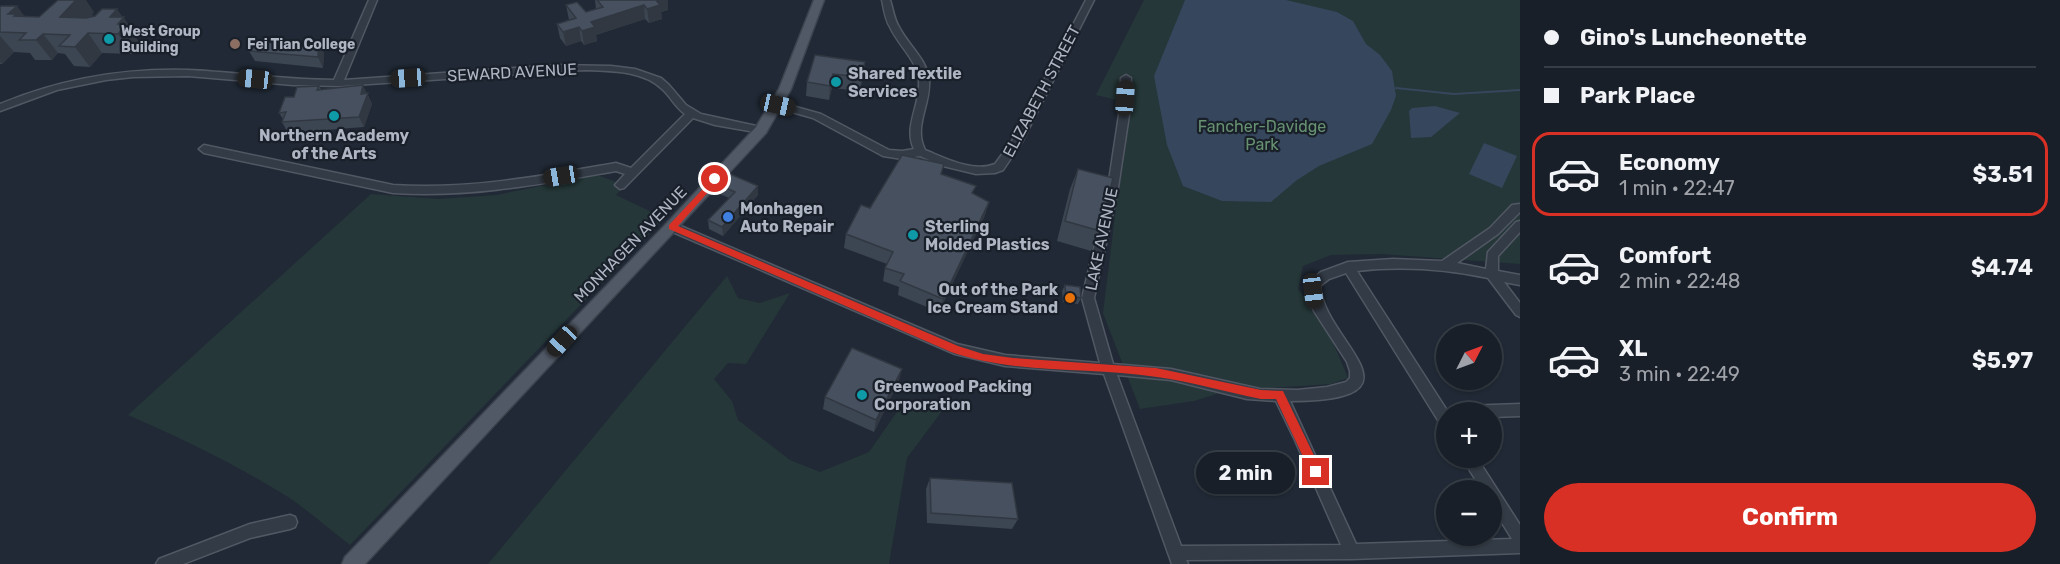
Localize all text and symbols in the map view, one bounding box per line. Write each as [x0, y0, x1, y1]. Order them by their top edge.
street label: ELIZABETH STREET [999, 22, 1084, 160]
place label: West Group Building [121, 23, 201, 56]
text: Gino's Luncheonette [1580, 24, 1807, 51]
marker: West Group Building [102, 32, 116, 46]
place label: Fei Tian College [247, 36, 355, 53]
marker: Fei Tian College [228, 37, 242, 51]
street label: SEWARD AVENUE [447, 60, 577, 85]
place label: Shared Textile Services [848, 64, 962, 101]
car [236, 68, 274, 90]
car [389, 68, 427, 88]
marker: Shared Textile Services [829, 75, 843, 89]
car [1115, 79, 1135, 117]
text: Park Place [1580, 82, 1695, 109]
car [758, 92, 798, 118]
marker: Northern Academy of the Arts [327, 109, 341, 123]
park label: Fancher-Davidge Park [1198, 117, 1326, 154]
place label: Northern Academy of the Arts [259, 126, 410, 163]
icon: car [1547, 147, 1601, 201]
text: Economy [1619, 149, 1720, 176]
text: $3.51 [1973, 161, 2033, 188]
car [542, 164, 580, 188]
route start [701, 165, 728, 192]
text: 1 min · 22:47 [1619, 176, 1735, 200]
street label: MONHAGEN AVENUE [570, 182, 691, 306]
street label: LAKE AVENUE [1081, 186, 1122, 292]
place label: Monhagen Auto Repair [740, 199, 835, 236]
marker: Monhagen Auto Repair [721, 210, 735, 224]
place label: Sterling Molded Plastics [925, 217, 1050, 254]
marker: Sterling Molded Plastics [906, 228, 920, 242]
icon: car [1547, 240, 1601, 294]
text: Comfort [1619, 242, 1711, 269]
text: $4.74 [1971, 254, 2033, 281]
text: 2 min · 22:48 [1619, 269, 1741, 293]
car [1302, 272, 1324, 310]
place label: Out of the Park Ice Cream Stand [927, 280, 1059, 317]
marker: Out of the Park Ice Cream Stand [1063, 291, 1077, 305]
car [543, 322, 581, 360]
north arrow [1436, 324, 1502, 390]
map controls [1436, 324, 1502, 546]
icon: car [1547, 333, 1601, 387]
text: XL [1619, 335, 1647, 362]
text: $5.97 [1972, 347, 2033, 374]
text: 3 min · 22:49 [1619, 362, 1740, 386]
place label: Greenwood Packing Corporation [874, 377, 1032, 414]
marker: Greenwood Packing Corporation [855, 388, 869, 402]
button: + [1436, 402, 1502, 468]
callout: 2 min [1196, 451, 1295, 493]
route end [1302, 458, 1329, 485]
text: 2 min [1218, 461, 1273, 485]
button: − [1436, 480, 1502, 546]
button: Confirm [1544, 483, 2036, 552]

